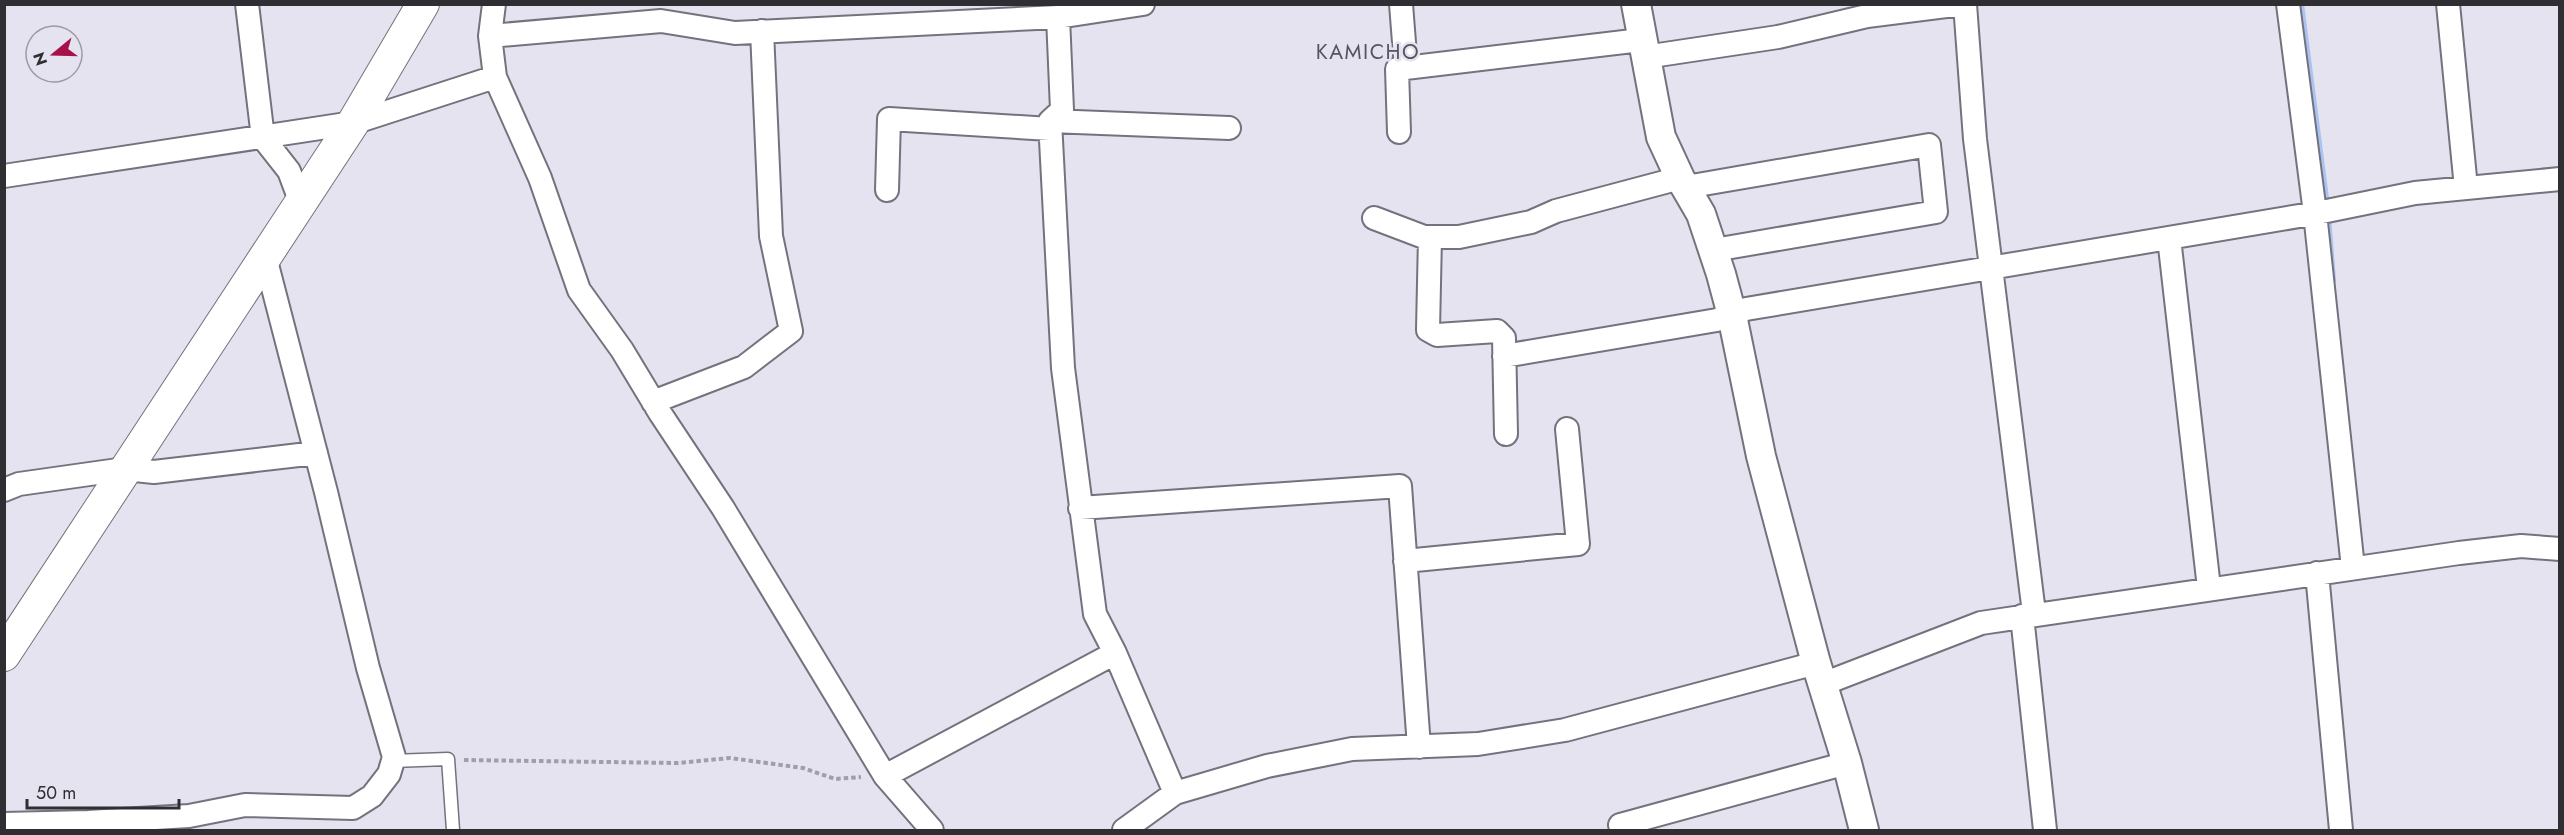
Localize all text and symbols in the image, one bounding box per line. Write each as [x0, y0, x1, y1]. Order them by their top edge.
north arrow [24, 24, 84, 84]
district label: KAMICHO [1316, 37, 1420, 67]
text: N [27, 49, 53, 68]
scale bar [27, 772, 178, 810]
text: 50 m [36, 780, 76, 806]

